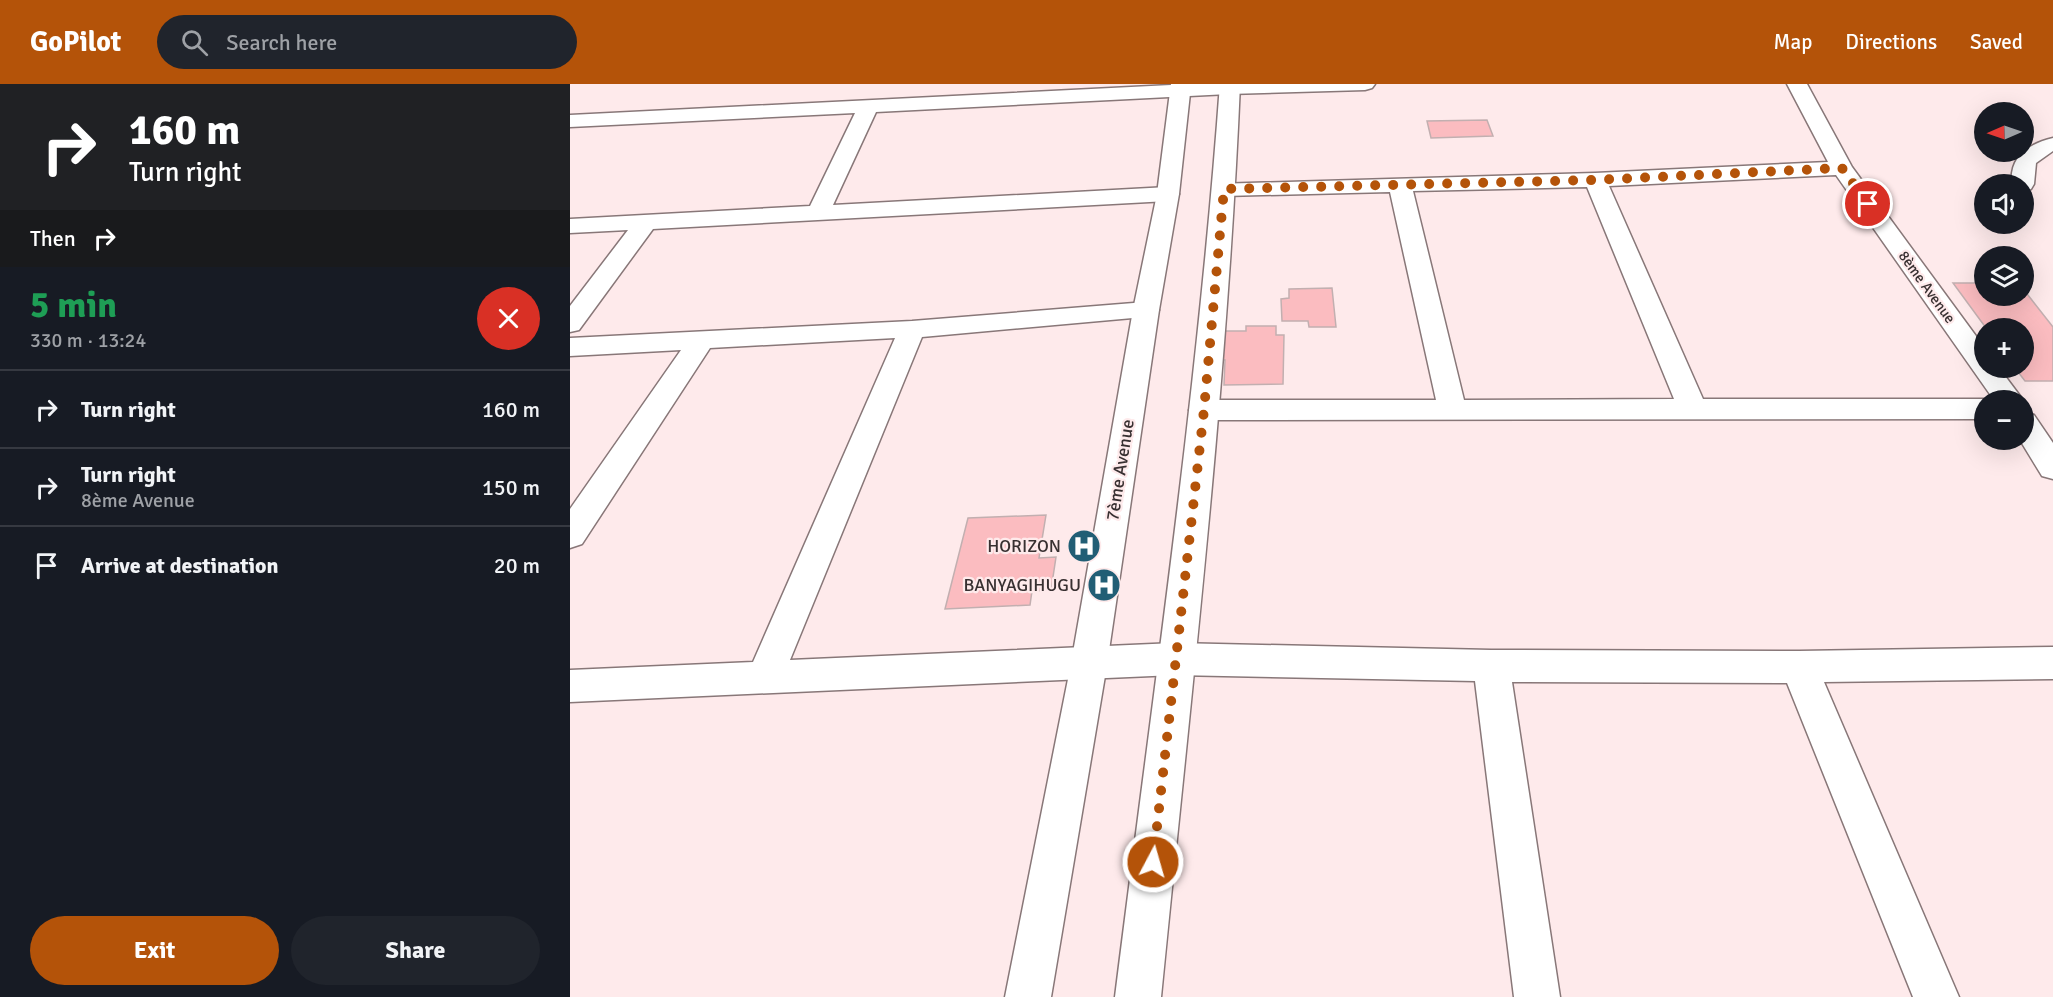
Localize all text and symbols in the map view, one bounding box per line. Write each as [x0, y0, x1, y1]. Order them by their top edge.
search box [157, 15, 577, 69]
text: GoPilot [30, 25, 121, 59]
icon: search [178, 26, 211, 59]
text: Search here [226, 29, 337, 56]
text: Map [1774, 29, 1812, 55]
text: Directions [1845, 29, 1937, 55]
text: Saved [1970, 29, 2023, 55]
north arrow [1974, 102, 2034, 162]
map controls [1974, 102, 2034, 450]
text: 160 m [129, 105, 240, 156]
icon: right [30, 108, 108, 186]
text: Turn right [129, 156, 242, 189]
button: sound [1974, 174, 2034, 234]
pin [1842, 178, 1893, 229]
icon: arrive [1851, 187, 1884, 220]
icon: right [88, 222, 121, 255]
text: Then [30, 225, 76, 252]
button: layers [1974, 246, 2034, 306]
street label: 8ème Avenue [1895, 247, 1959, 327]
text: 5 min [30, 283, 117, 328]
button: close [477, 287, 540, 350]
button: + [1974, 318, 2034, 378]
text: 330 m · 13:24 [30, 328, 146, 353]
button: − [1974, 390, 2034, 450]
icon: right [30, 393, 63, 426]
text: Turn right [81, 396, 176, 423]
text: 160 m [482, 396, 540, 423]
street label: 7ème Avenue [1101, 418, 1139, 522]
text: Turn right [81, 461, 176, 488]
icon: right [30, 471, 63, 504]
text: 150 m [482, 474, 540, 501]
text: 8ème Avenue [81, 488, 195, 513]
hospital icon: HORIZON [1066, 528, 1102, 564]
place label: HORIZON [987, 535, 1061, 557]
icon: arrive [30, 549, 63, 582]
text: Arrive at destination [81, 552, 278, 579]
text: 20 m [494, 552, 540, 579]
hospital icon: BANYAGIHUGU [1086, 567, 1122, 603]
place label: BANYAGIHUGU [963, 574, 1081, 596]
position arrow [1121, 830, 1185, 894]
button: Exit [30, 916, 279, 985]
button: Share [291, 916, 540, 985]

